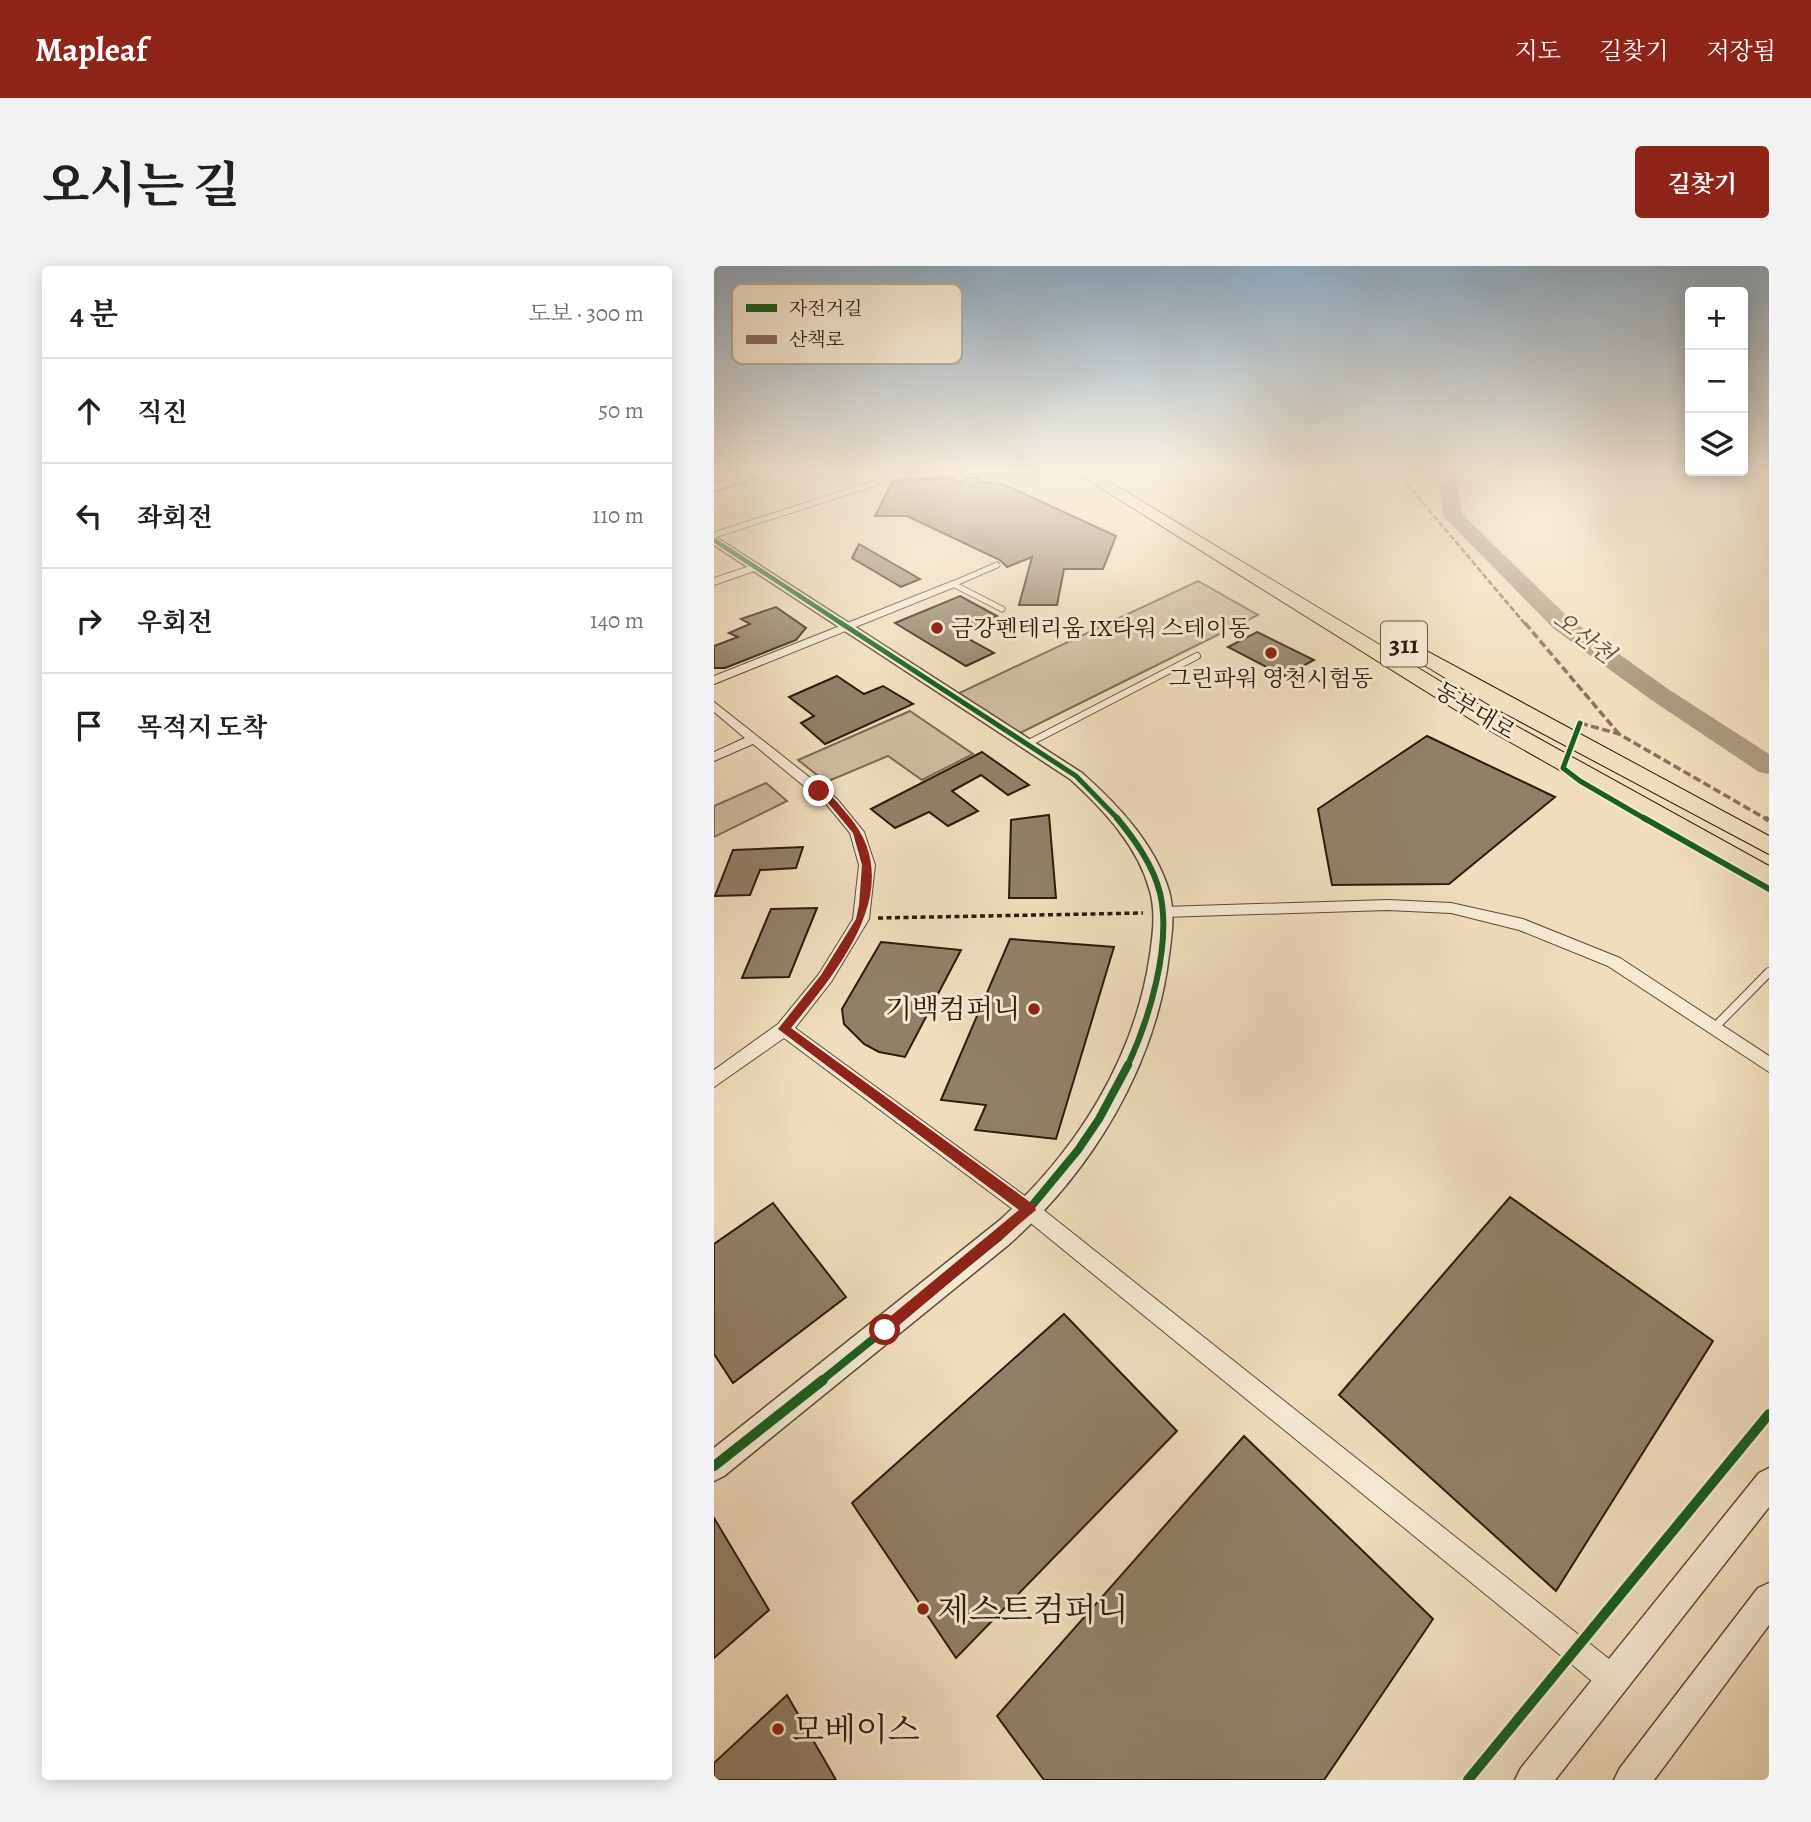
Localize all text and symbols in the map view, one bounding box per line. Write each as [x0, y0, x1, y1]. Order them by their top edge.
text: Mapleaf [35, 27, 147, 72]
text: 지도 [1515, 35, 1561, 67]
text: 길찾기 [1599, 35, 1668, 67]
text: 저장됨 [1706, 35, 1776, 67]
button: 길찾기 [1635, 146, 1769, 218]
text: 오시는 길 [42, 152, 240, 219]
legend [732, 284, 962, 364]
map controls [1685, 287, 1748, 476]
button: + [1685, 287, 1748, 350]
text: 4 분 [70, 294, 118, 334]
text: 자전거길 [789, 296, 862, 322]
text: 도보 · 300 m [528, 298, 644, 329]
text: 산책로 [789, 327, 844, 353]
button: − [1685, 350, 1748, 413]
icon: ahead [70, 392, 108, 430]
text: 직진 [137, 395, 187, 430]
text: 50 m [598, 395, 644, 426]
button: layers [1685, 413, 1748, 476]
icon: left [70, 497, 108, 535]
text: 좌회전 [137, 500, 212, 535]
text: 110 m [592, 500, 644, 531]
icon: right [70, 602, 108, 640]
water label: 오산천 [1547, 603, 1623, 672]
text: 우회전 [137, 605, 212, 640]
text: 140 m [590, 605, 644, 636]
place label: 금강펜테리움 IX타워 스테이동 [951, 613, 1250, 644]
marker: 금강펜테리움 IX타워 스테이동 [929, 620, 945, 636]
road number: 311 [1381, 622, 1427, 666]
marker: 그린파워 영천시험동 [1263, 645, 1279, 661]
place label: 그린파워 영천시험동 [1169, 663, 1373, 694]
street label: 동부대로 [1429, 675, 1521, 747]
icon: arrive [70, 707, 108, 745]
text: 목적지 도착 [137, 710, 267, 745]
route end [803, 775, 834, 806]
place label: 기백컴퍼니 [885, 990, 1020, 1028]
marker: 기백컴퍼니 [1026, 1001, 1042, 1017]
route start [869, 1314, 900, 1345]
place label: 제스트컴퍼니 [937, 1587, 1128, 1632]
marker: 제스트컴퍼니 [915, 1601, 931, 1617]
place label: 모베이스 [792, 1707, 920, 1752]
marker: 모베이스 [770, 1721, 786, 1737]

